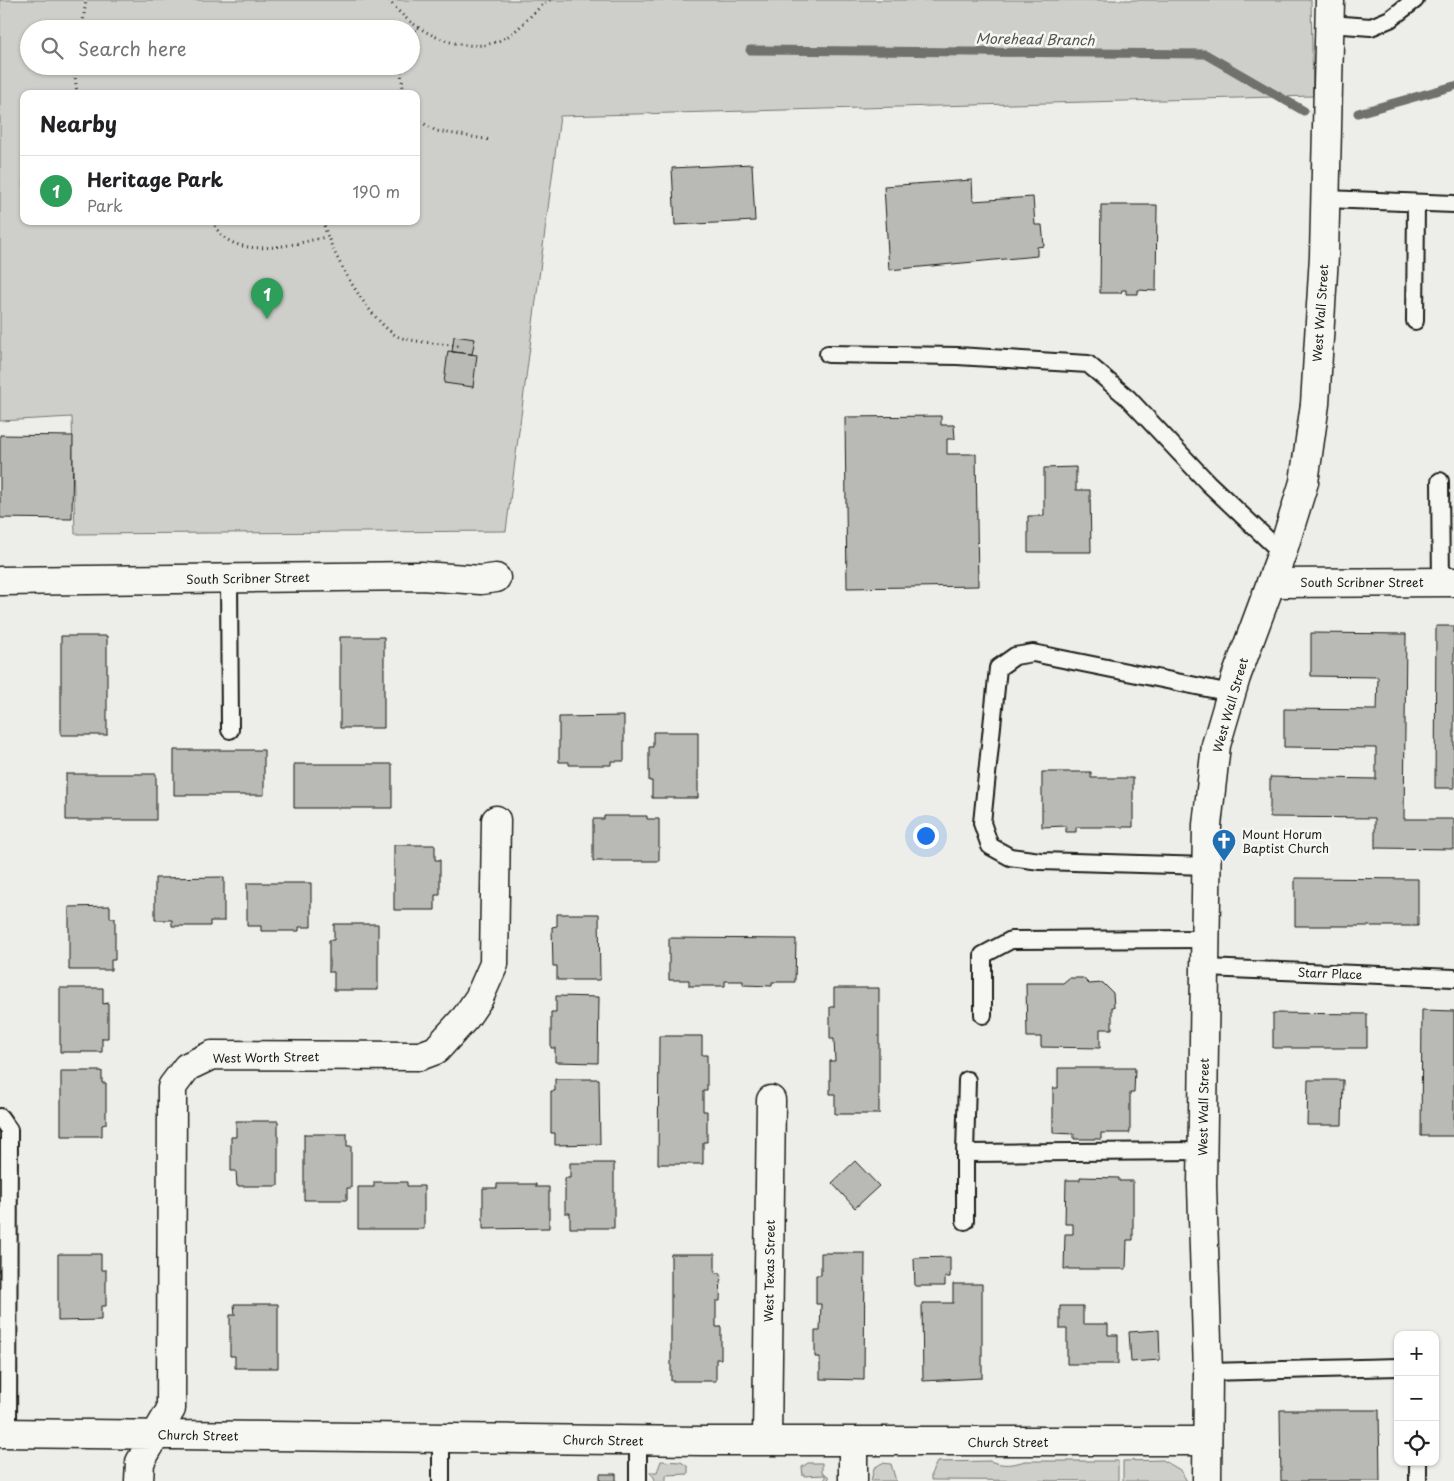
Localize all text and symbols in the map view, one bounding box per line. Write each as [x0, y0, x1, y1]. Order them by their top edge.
search box [20, 20, 420, 75]
water label: Morehead Branch [975, 27, 1096, 51]
icon: search [38, 34, 66, 62]
text: Search here [78, 34, 187, 62]
text: Nearby [40, 107, 117, 139]
text: Heritage Park [87, 165, 223, 193]
text: 1 [52, 179, 60, 203]
text: 190 m [352, 179, 400, 203]
text: Park [87, 193, 123, 217]
street label: West Wall Street [1308, 263, 1332, 362]
pin: 1 [251, 278, 283, 319]
street label: South Scribner Street [186, 568, 310, 588]
street label: South Scribner Street [1300, 573, 1424, 591]
street label: West Wall Street [1208, 655, 1252, 754]
your location [913, 823, 939, 849]
place label: Mount Horum Baptist Church [1242, 825, 1329, 857]
church icon: Mount Horum Baptist Church [1211, 828, 1237, 862]
street label: Starr Place [1297, 963, 1363, 983]
street label: West Worth Street [213, 1047, 320, 1067]
street label: West Wall Street [1193, 1058, 1213, 1156]
street label: West Texas Street [759, 1219, 779, 1322]
map controls [1394, 1331, 1439, 1466]
button: + [1394, 1331, 1439, 1376]
button: − [1394, 1376, 1439, 1421]
button: locate [1394, 1421, 1439, 1466]
street label: Church Street [157, 1425, 239, 1445]
street label: Church Street [562, 1430, 644, 1450]
street label: Church Street [968, 1433, 1048, 1451]

